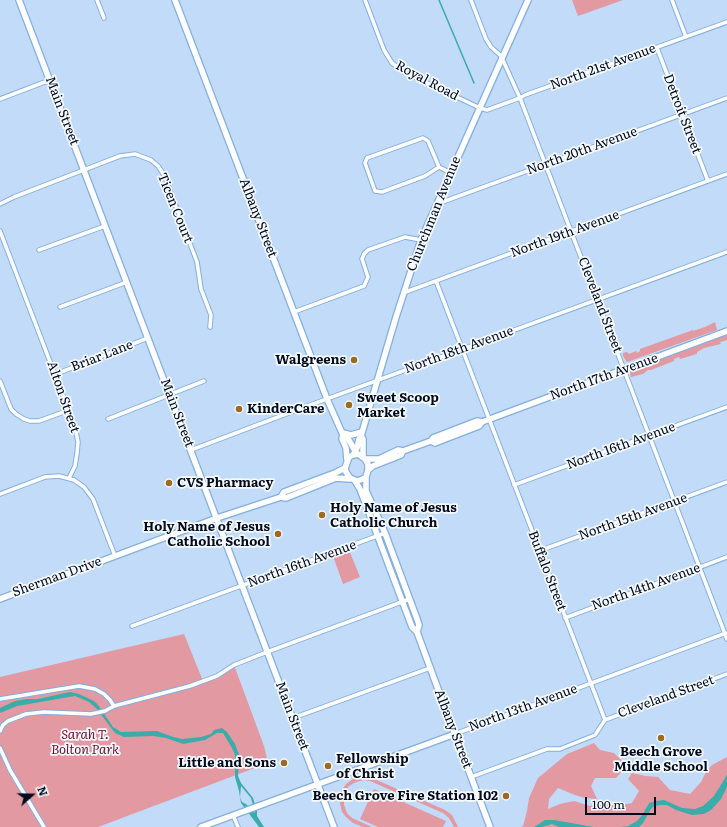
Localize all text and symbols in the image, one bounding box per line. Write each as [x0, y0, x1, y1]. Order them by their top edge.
street label: North 21st Avenue [548, 41, 658, 93]
street label: Royal Road [393, 58, 461, 104]
street label: Detroit Street [660, 72, 704, 156]
street label: Main Street [42, 74, 82, 148]
street label: North 20th Avenue [525, 124, 639, 178]
street label: Churchman Avenue [404, 154, 464, 274]
street label: Ticen Court [154, 171, 196, 245]
street label: Albany Street [236, 176, 280, 260]
street label: North 19th Avenue [509, 207, 621, 261]
street label: Cleveland Street [575, 255, 625, 355]
street label: North 18th Avenue [402, 323, 516, 377]
street label: Briar Lane [69, 337, 135, 375]
street label: North 17th Avenue [548, 350, 660, 404]
place label: Walgreens [275, 352, 346, 368]
marker: Walgreens [349, 355, 359, 365]
street label: Alton Street [43, 359, 83, 435]
street label: Main Street [157, 376, 197, 450]
place label: Sweet Scoop Market [357, 390, 439, 421]
marker: Sweet Scoop Market [344, 400, 354, 410]
place label: KinderCare [247, 401, 324, 417]
marker: KinderCare [234, 404, 244, 414]
street label: North 16th Avenue [564, 419, 678, 473]
place label: CVS Pharmacy [177, 475, 273, 491]
marker: CVS Pharmacy [164, 478, 174, 488]
street label: North 15th Avenue [577, 490, 689, 544]
place label: Holy Name of Jesus Catholic Church [330, 500, 457, 531]
marker: Holy Name of Jesus Catholic Church [317, 510, 327, 520]
place label: Holy Name of Jesus Catholic School [143, 519, 270, 550]
marker: Holy Name of Jesus Catholic School [273, 529, 283, 539]
street label: Buffalo Street [525, 529, 569, 613]
street label: North 16th Avenue [245, 537, 359, 591]
street label: Sherman Drive [10, 554, 104, 600]
street label: North 14th Avenue [590, 560, 702, 614]
street label: Cleveland Street [616, 672, 716, 722]
street label: Main Street [272, 679, 312, 753]
street label: North 13th Avenue [466, 681, 580, 735]
street label: Albany Street [431, 687, 475, 771]
park label: Sarah T. Bolton Park [51, 727, 119, 758]
marker: Beech Grove Middle School [656, 733, 666, 743]
place label: Beech Grove Middle School [614, 744, 708, 775]
place label: Fellowship of Christ [336, 751, 409, 782]
place label: Little and Sons [178, 755, 276, 771]
marker: Little and Sons [279, 758, 289, 768]
marker: Fellowship of Christ [323, 761, 333, 771]
north arrow [12, 775, 52, 815]
text: N [34, 784, 52, 798]
place label: Beech Grove Fire Station 102 [313, 788, 498, 804]
scale bar [587, 789, 658, 815]
marker: Beech Grove Fire Station 102 [501, 791, 511, 801]
text: 100 m [592, 795, 625, 813]

